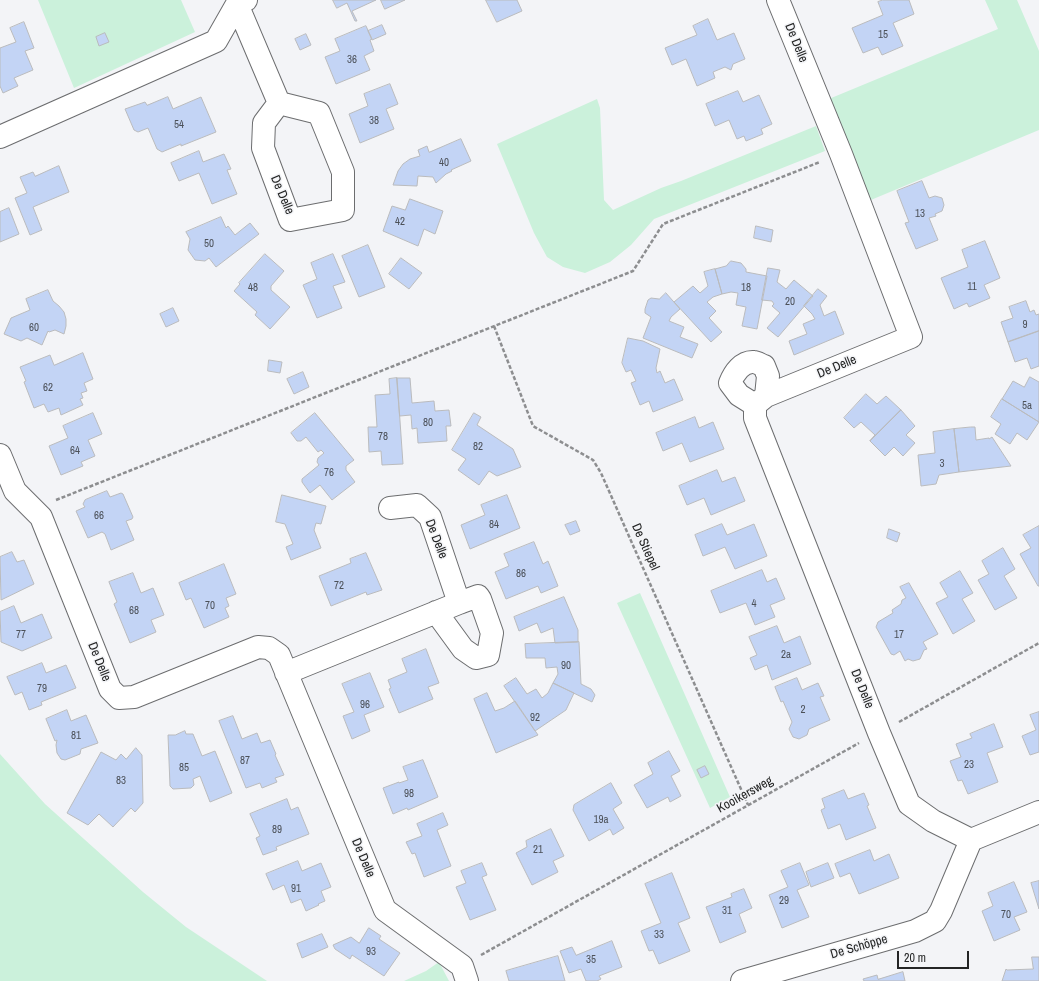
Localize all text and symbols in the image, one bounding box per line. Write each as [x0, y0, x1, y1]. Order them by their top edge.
street label: De Delle [781, 21, 811, 65]
house number: 15 [878, 28, 888, 42]
house number: 36 [347, 53, 357, 67]
house number: 38 [369, 114, 379, 128]
house number: 54 [174, 118, 184, 132]
house number: 40 [439, 156, 449, 170]
street label: De Delle [267, 173, 297, 217]
house number: 13 [915, 207, 925, 221]
house number: 42 [395, 215, 405, 229]
house number: 50 [204, 237, 214, 251]
house number: 11 [967, 280, 977, 294]
house number: 48 [248, 281, 258, 295]
house number: 18 [741, 281, 751, 295]
house number: 20 [785, 295, 795, 309]
house number: 9 [1022, 318, 1028, 332]
house number: 60 [29, 321, 39, 335]
street label: De Delle [815, 352, 859, 382]
house number: 62 [43, 381, 53, 395]
house number: 5a [1022, 399, 1032, 413]
house number: 80 [423, 416, 433, 430]
house number: 78 [378, 430, 388, 444]
house number: 82 [473, 440, 483, 454]
house number: 64 [70, 444, 80, 458]
house number: 3 [939, 457, 945, 471]
house number: 76 [324, 466, 334, 480]
house number: 66 [94, 509, 104, 523]
street label: De Delle [421, 517, 451, 561]
house number: 84 [489, 518, 499, 532]
street label: De Stiepel [628, 521, 662, 573]
house number: 86 [516, 567, 526, 581]
house number: 72 [334, 579, 344, 593]
house number: 4 [751, 597, 757, 611]
house number: 70 [205, 599, 215, 613]
house number: 68 [129, 604, 139, 618]
house number: 77 [16, 628, 26, 642]
house number: 17 [894, 628, 904, 642]
street label: De Delle [84, 640, 114, 684]
house number: 2a [781, 648, 791, 662]
house number: 90 [561, 659, 571, 673]
street label: De Delle [847, 667, 877, 711]
house number: 79 [37, 682, 47, 696]
house number: 96 [360, 698, 370, 712]
house number: 2 [800, 703, 806, 717]
house number: 92 [530, 711, 540, 725]
house number: 81 [71, 729, 81, 743]
house number: 87 [240, 754, 250, 768]
house number: 23 [964, 758, 974, 772]
house number: 85 [179, 761, 189, 775]
street label: Kooikersweg [714, 773, 776, 817]
house number: 83 [116, 774, 126, 788]
house number: 98 [404, 787, 414, 801]
house number: 19a [593, 813, 609, 827]
house number: 89 [272, 823, 282, 837]
street label: De Delle [348, 836, 378, 880]
house number: 21 [533, 843, 543, 857]
house number: 91 [291, 882, 301, 896]
house number: 29 [779, 894, 789, 908]
house number: 31 [722, 904, 732, 918]
house number: 70 [1001, 908, 1011, 922]
house number: 33 [654, 928, 664, 942]
street label: De Schöppe [829, 931, 889, 963]
scale bar [899, 943, 971, 969]
house number: 93 [366, 945, 376, 959]
text: 20 m [904, 950, 926, 966]
house number: 35 [586, 953, 596, 967]

